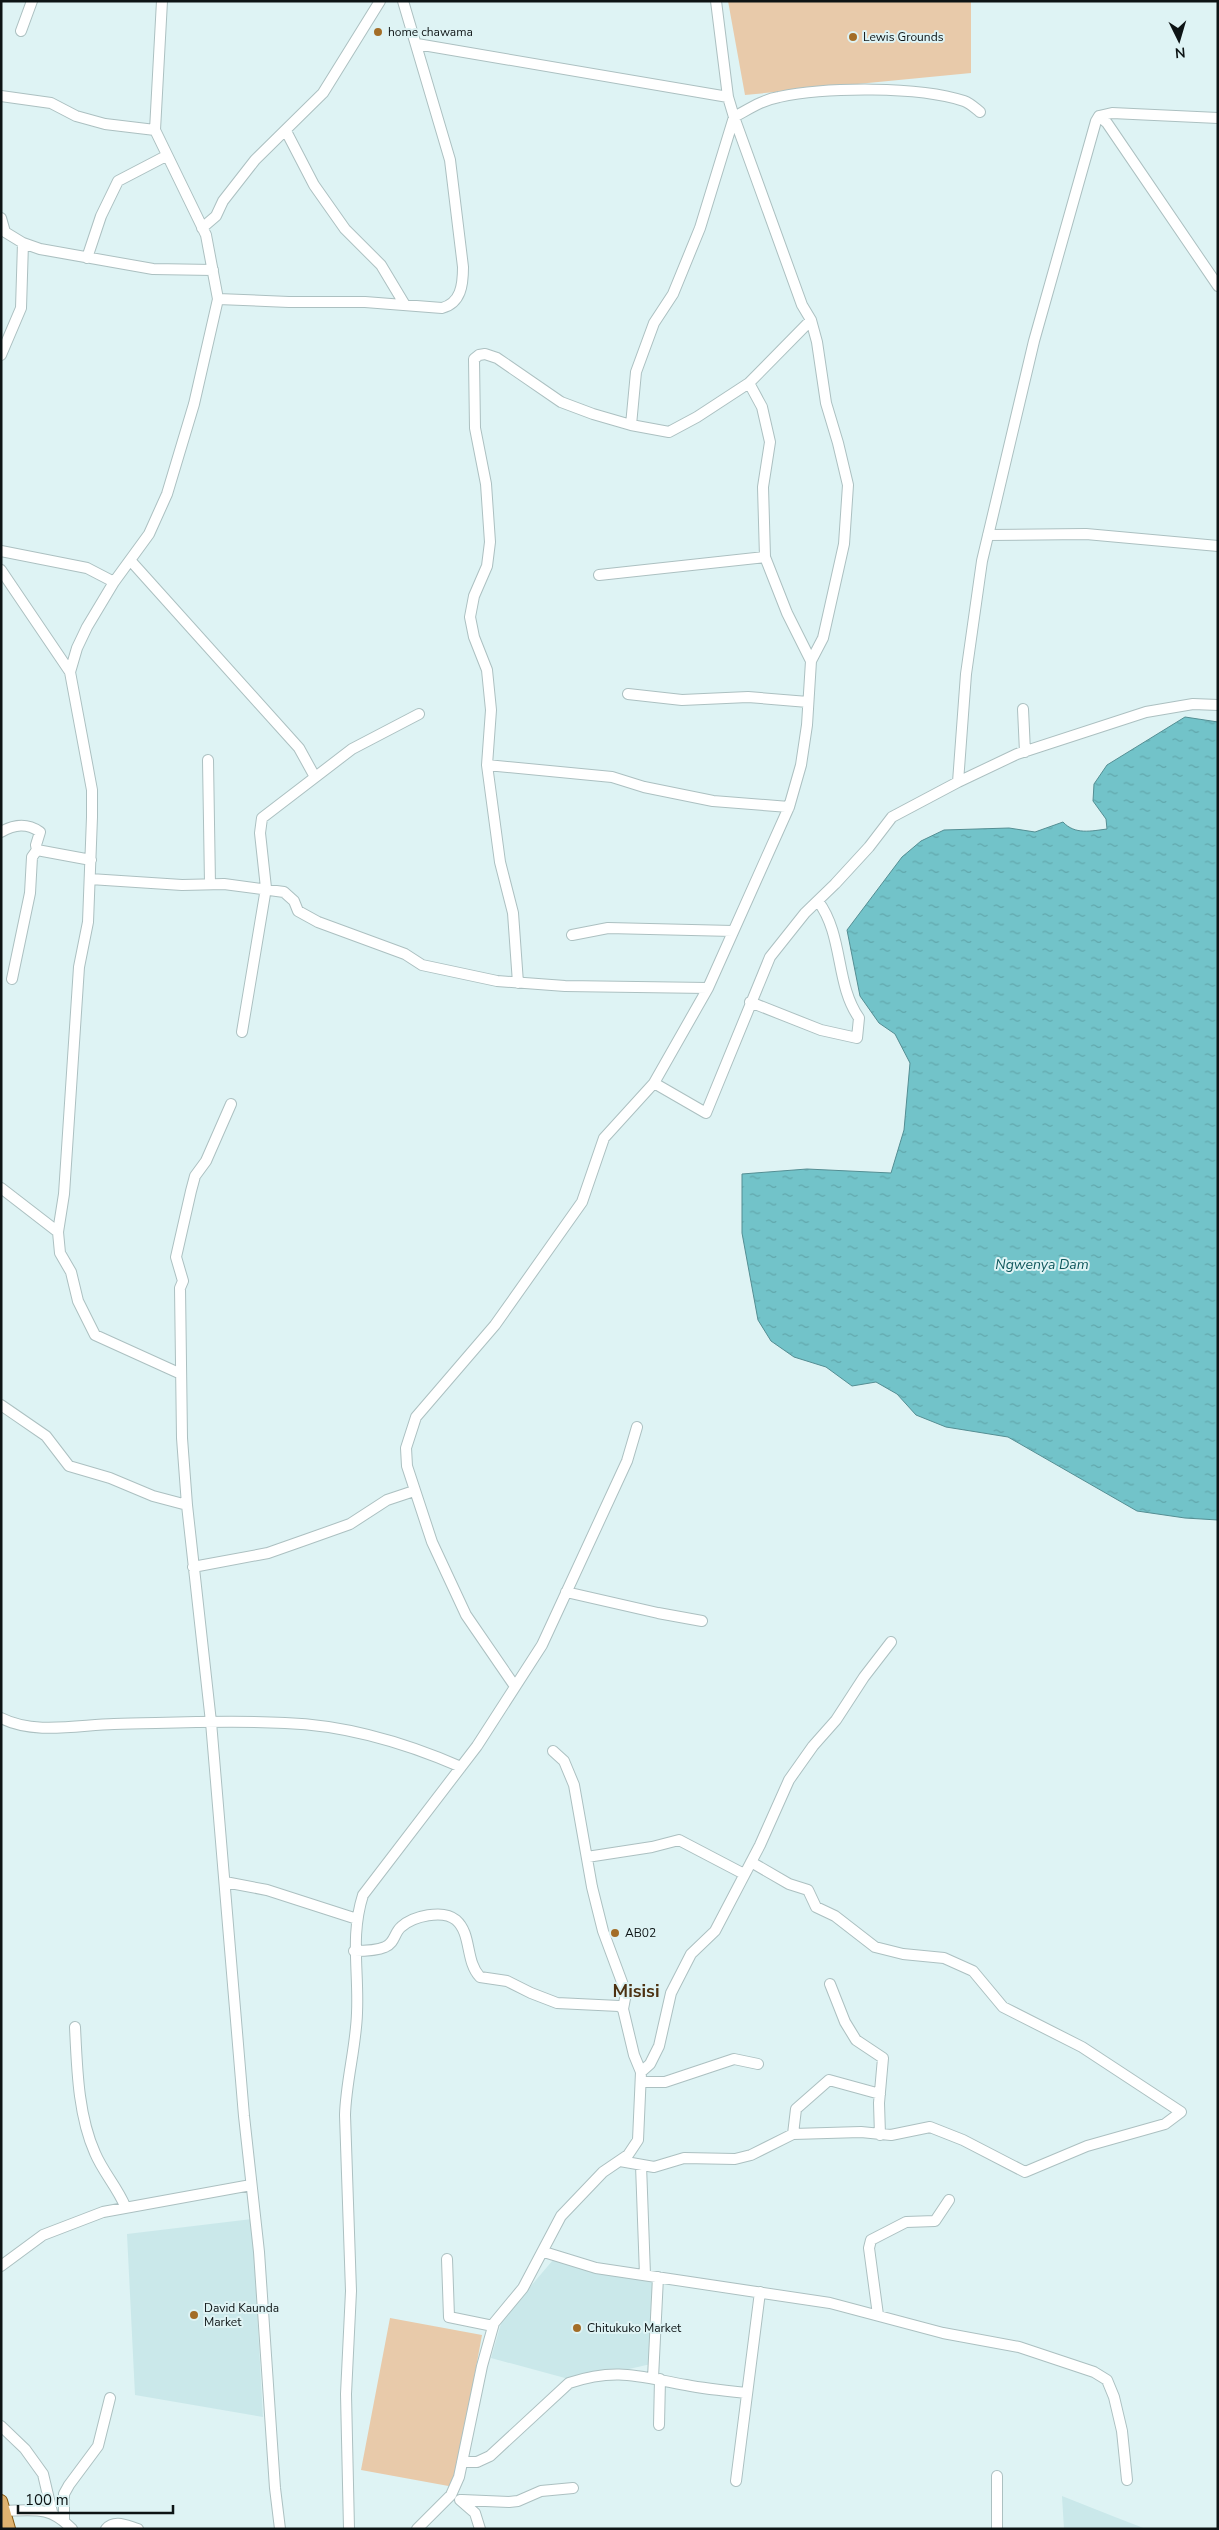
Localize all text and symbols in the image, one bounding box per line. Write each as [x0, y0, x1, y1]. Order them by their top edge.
north arrow [1154, 15, 1204, 65]
place label: home chawama [388, 24, 473, 40]
marker: home chawama [372, 26, 384, 38]
place label: Lewis Grounds [863, 29, 944, 45]
marker: Lewis Grounds [847, 31, 859, 43]
text: N [1174, 43, 1186, 62]
water label: Ngwenya Dam [995, 1255, 1089, 1274]
place label: AB02 [625, 1925, 656, 1941]
marker: AB02 [609, 1927, 621, 1939]
district label: Misisi [613, 1979, 659, 2003]
place label: David Kaunda Market [204, 2300, 279, 2330]
marker: David Kaunda Market [188, 2309, 200, 2321]
place label: Chitukuko Market [587, 2320, 682, 2336]
marker: Chitukuko Market [571, 2322, 583, 2334]
scale bar [18, 2482, 172, 2514]
text: 100 m [25, 2490, 69, 2510]

